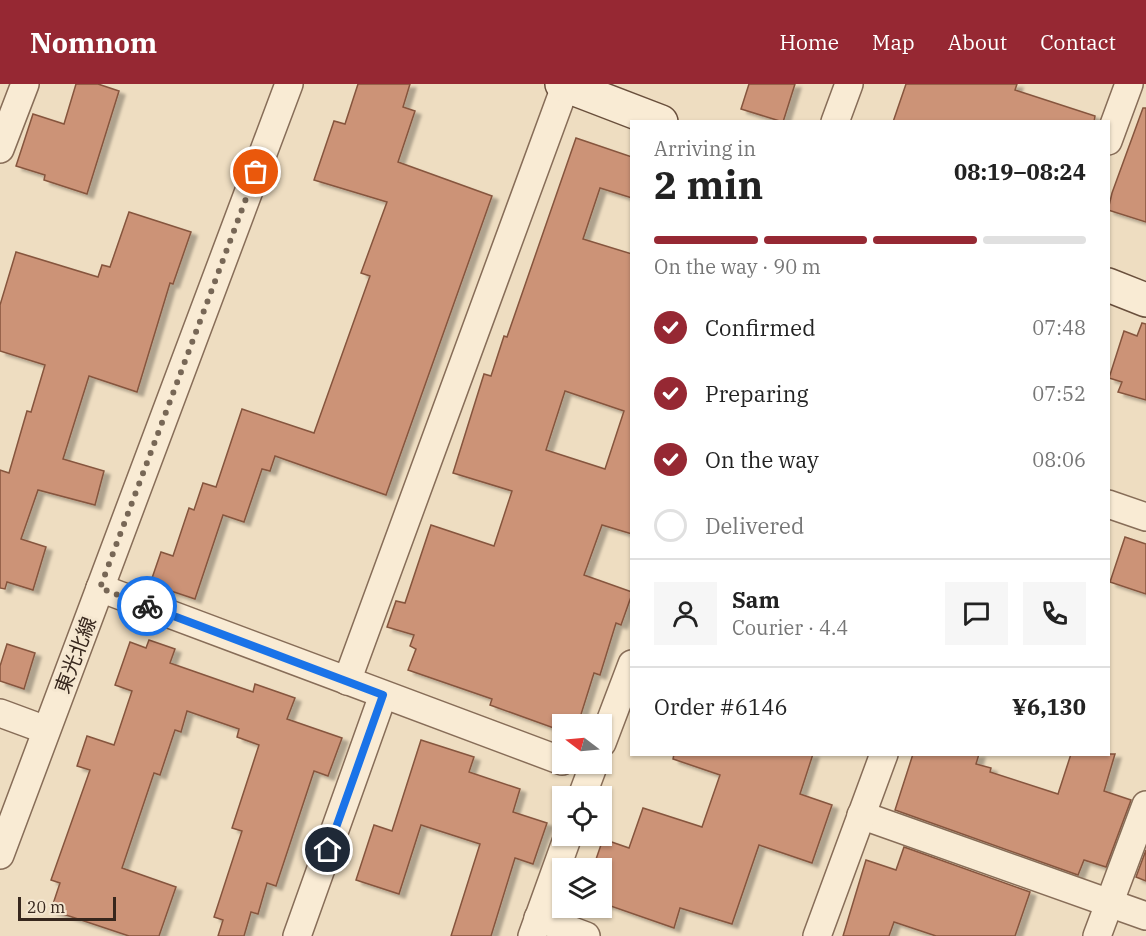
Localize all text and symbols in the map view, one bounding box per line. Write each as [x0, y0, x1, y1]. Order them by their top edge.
text: Nomnom [30, 24, 157, 61]
text: Home [779, 28, 839, 56]
text: Map [872, 28, 915, 56]
text: About [948, 28, 1007, 56]
text: Contact [1040, 28, 1116, 56]
text: Arriving in [654, 135, 756, 162]
pin [230, 146, 281, 197]
icon: bag [239, 155, 272, 188]
text: 08:19–08:24 [954, 157, 1086, 186]
text: 2 min [654, 159, 763, 210]
text: On the way · 90 m [654, 253, 821, 280]
icon: check [654, 311, 687, 344]
text: Confirmed [705, 313, 816, 342]
text: 07:48 [1032, 314, 1086, 341]
icon: check [654, 377, 687, 410]
text: Preparing [705, 379, 809, 408]
text: 07:52 [1032, 380, 1086, 407]
icon: check [654, 443, 687, 476]
text: On the way [705, 445, 819, 474]
text: 08:06 [1032, 446, 1086, 473]
text: Delivered [705, 511, 804, 540]
courier [117, 576, 177, 636]
button: person [654, 582, 717, 645]
button: chat [945, 582, 1008, 645]
button: phone [1023, 582, 1086, 645]
text: Sam [732, 585, 780, 614]
icon: bike [131, 590, 164, 623]
street label: 東光北線 [48, 613, 102, 697]
text: Courier · 4.4 [732, 614, 848, 641]
text: Order #6146 [654, 692, 788, 721]
text: ¥6,130 [1012, 692, 1086, 721]
north arrow [552, 714, 612, 774]
map controls [552, 714, 612, 918]
button: locate [552, 786, 612, 846]
pin [302, 824, 353, 875]
icon: home [311, 833, 344, 866]
button: layers [552, 858, 612, 918]
scale bar [18, 894, 116, 922]
text: 20 m [27, 897, 65, 917]

